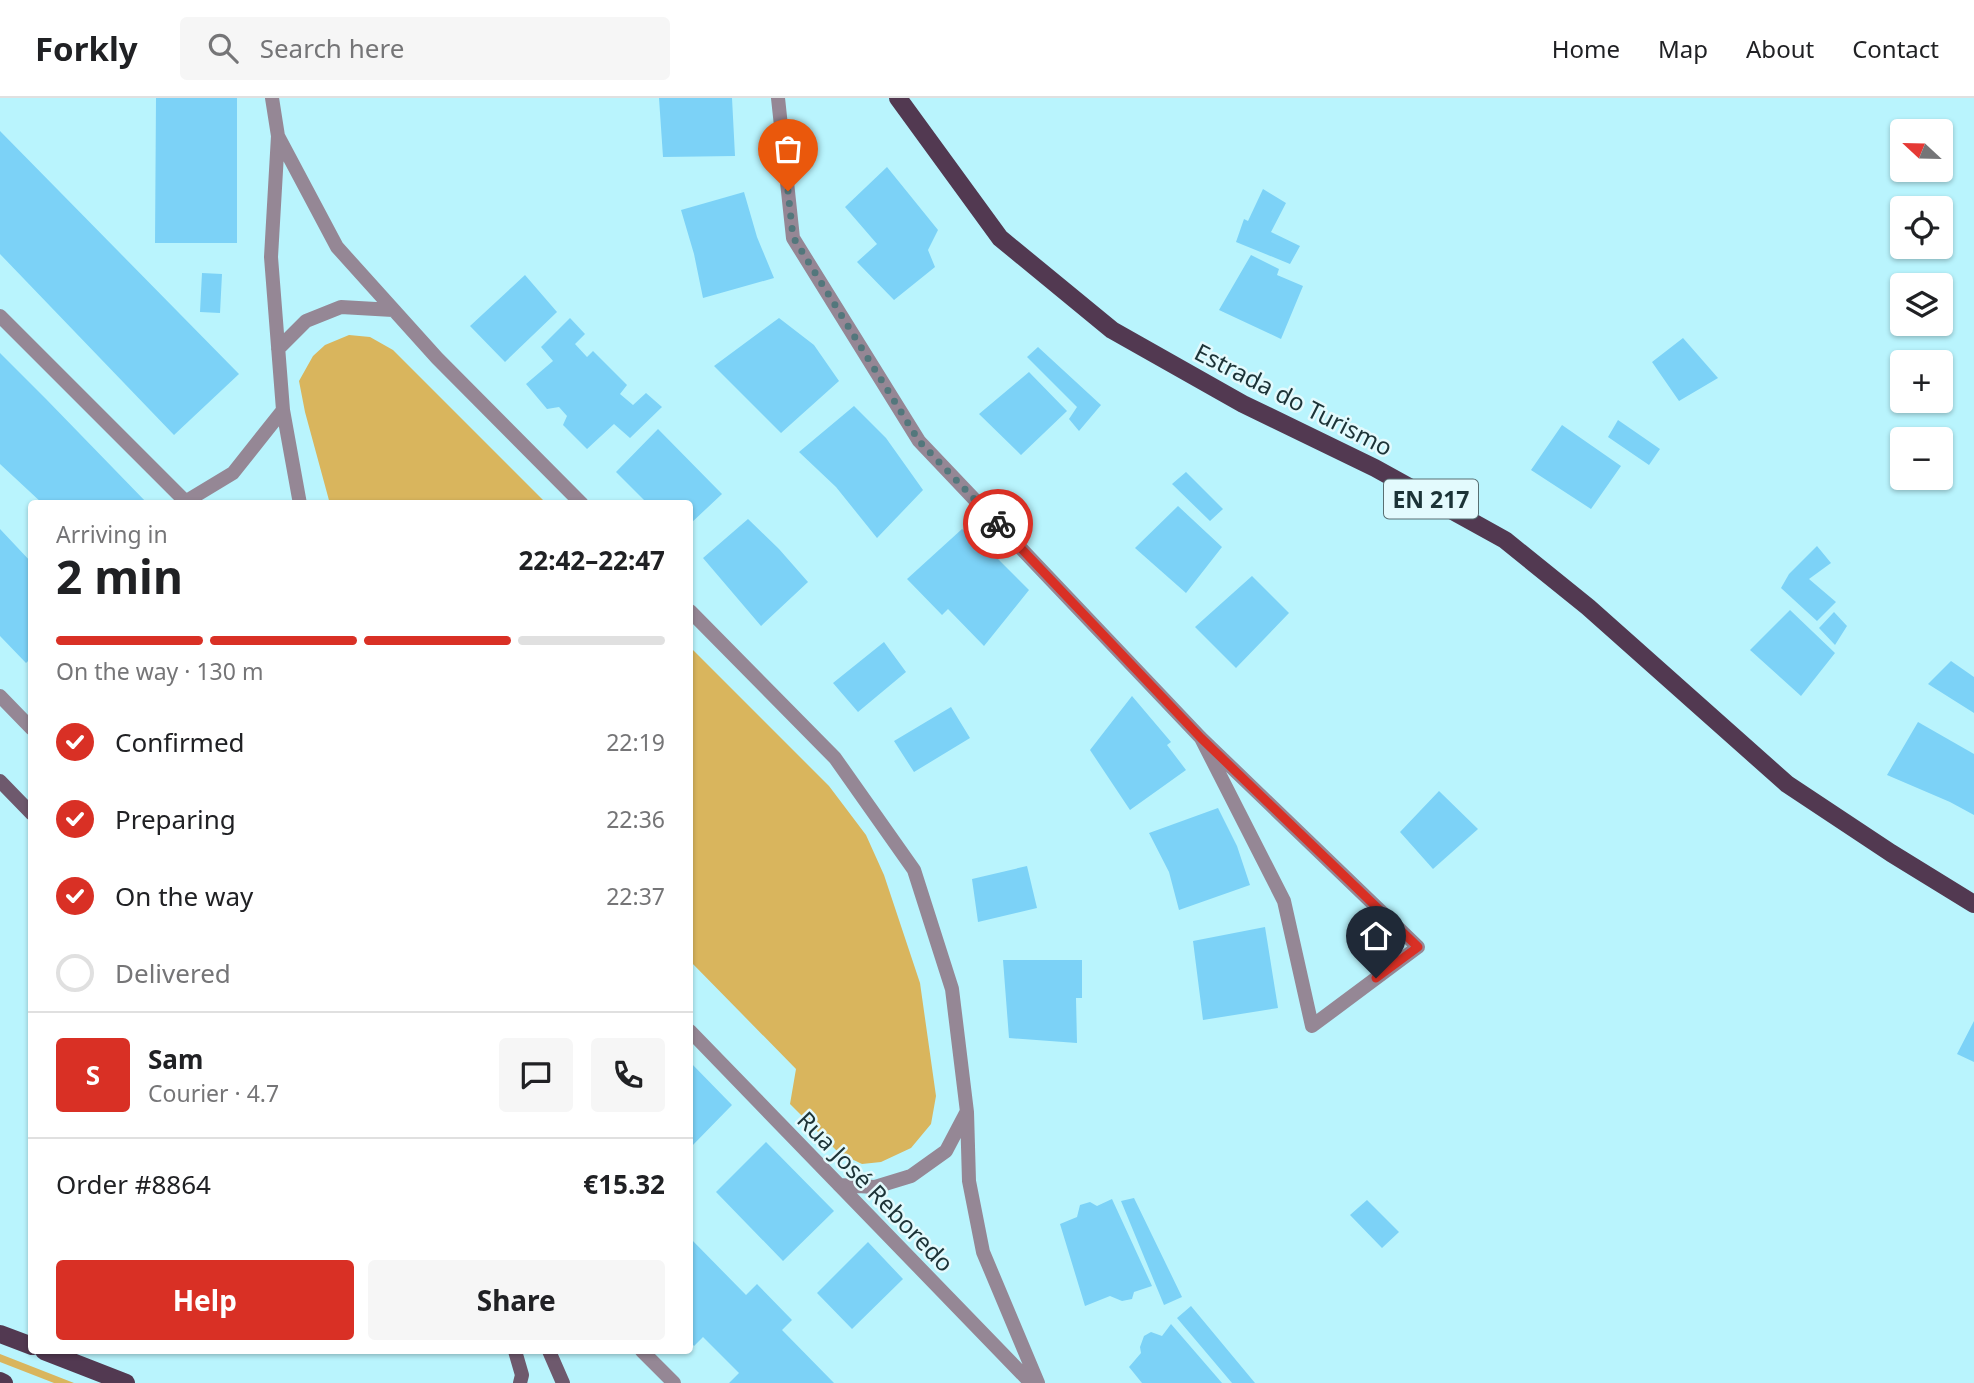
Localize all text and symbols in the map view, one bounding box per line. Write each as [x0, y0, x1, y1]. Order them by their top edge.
search box [180, 17, 670, 80]
text: Forkly [35, 26, 138, 71]
icon: search [204, 29, 242, 67]
text: Search here [260, 30, 404, 66]
text: Home [1552, 32, 1620, 65]
text: Map [1658, 32, 1708, 65]
text: About [1746, 32, 1814, 65]
text: Contact [1852, 32, 1939, 65]
pin [758, 119, 818, 191]
north arrow [1890, 119, 1953, 182]
map controls [1890, 119, 1953, 490]
icon: bag [769, 130, 807, 168]
button: locate [1890, 196, 1953, 259]
button: layers [1890, 273, 1953, 336]
street label: Estrada do Turismo [1189, 335, 1399, 463]
button: + [1890, 350, 1953, 413]
button: − [1890, 427, 1953, 490]
road number: EN 217 [1384, 480, 1478, 518]
courier [963, 489, 1033, 559]
icon: bike [979, 505, 1017, 543]
text: Arriving in [56, 518, 168, 550]
text: 22:42–22:47 [518, 542, 665, 578]
text: 2 min [56, 545, 183, 607]
text: On the way · 130 m [56, 655, 263, 687]
icon: check [56, 723, 94, 761]
text: Confirmed [115, 724, 245, 760]
text: 22:19 [606, 726, 665, 758]
icon: check [56, 800, 94, 838]
text: Preparing [115, 801, 236, 837]
text: 22:36 [606, 803, 665, 835]
icon: check [56, 877, 94, 915]
text: On the way [115, 878, 253, 914]
text: 22:37 [606, 880, 665, 912]
pin [1346, 906, 1406, 978]
icon: home [1357, 917, 1395, 955]
text: Delivered [115, 955, 231, 991]
button: chat [499, 1038, 573, 1112]
button: phone [591, 1038, 665, 1112]
text: Sam [148, 1041, 203, 1077]
text: S [86, 1057, 100, 1093]
text: Courier · 4.7 [148, 1077, 279, 1109]
street label: Rua José Reboredo [791, 1103, 961, 1279]
text: Order #8864 [56, 1166, 211, 1202]
text: €15.32 [583, 1166, 665, 1202]
button: Help [56, 1260, 354, 1340]
button: Share [368, 1260, 665, 1340]

